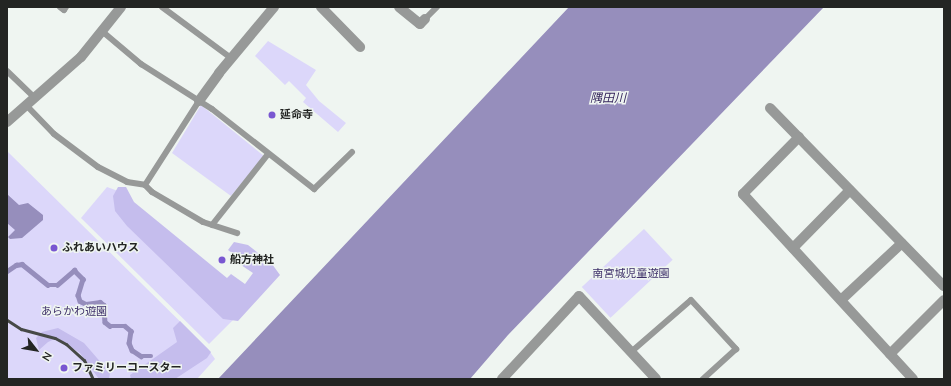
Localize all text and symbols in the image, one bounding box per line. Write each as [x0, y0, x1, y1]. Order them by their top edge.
water label: 隅田川 [590, 92, 626, 106]
place label: 延命寺 [280, 108, 313, 122]
marker: 延命寺 [267, 110, 277, 120]
place label: ふれあいハウス [62, 241, 139, 255]
marker: ふれあいハウス [49, 243, 59, 253]
place label: 船方神社 [230, 253, 274, 267]
marker: 船方神社 [217, 255, 227, 265]
park label: 南宮城児童遊園 [593, 267, 669, 281]
park label: あらかわ遊園 [41, 305, 107, 319]
north arrow [16, 330, 56, 370]
text: N [38, 349, 55, 364]
place label: ファミリーコースター [72, 361, 182, 375]
marker: ファミリーコースター [59, 363, 69, 373]

